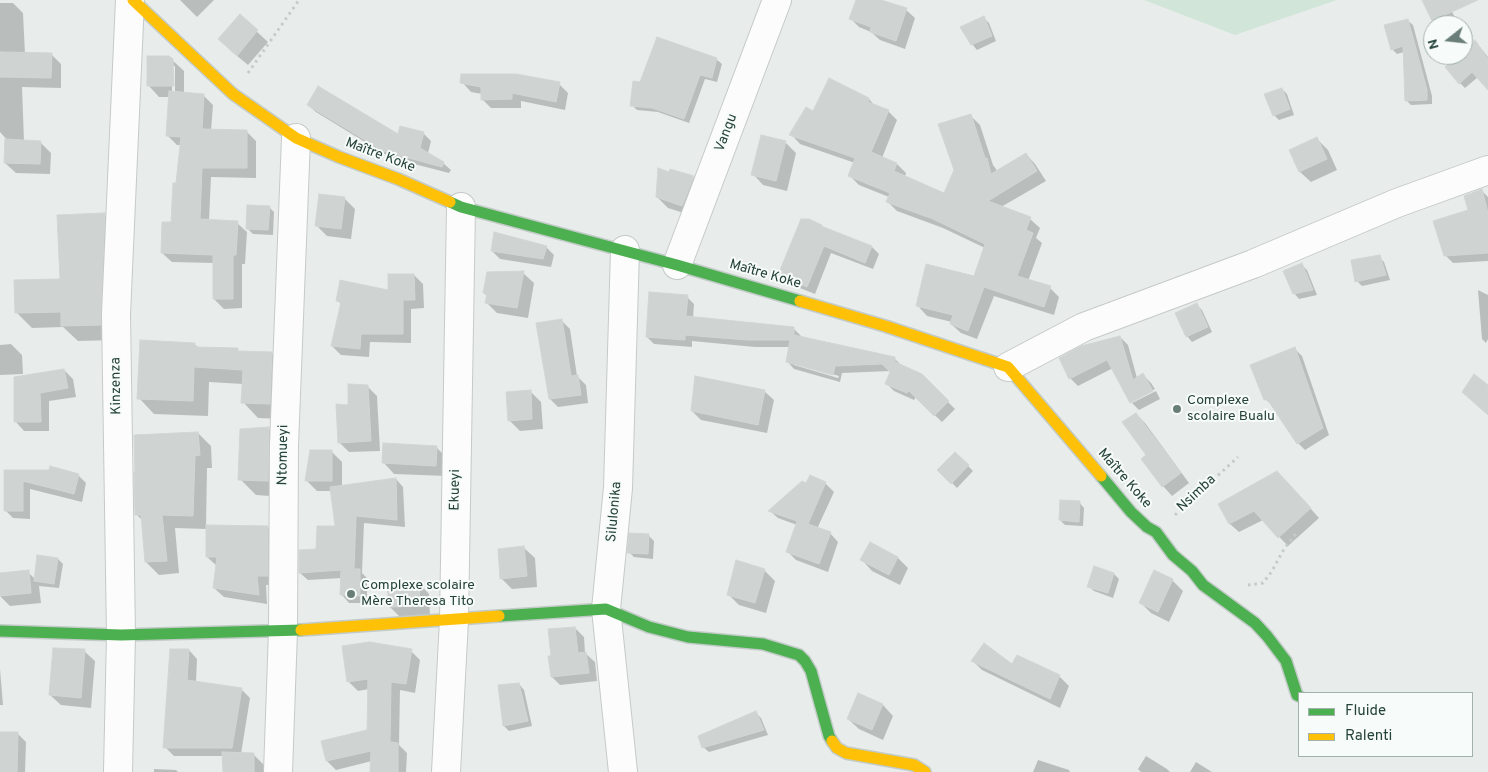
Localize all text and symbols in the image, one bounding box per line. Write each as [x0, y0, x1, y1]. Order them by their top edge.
north arrow [1423, 15, 1473, 65]
text: N [1425, 37, 1444, 51]
street label: Vangu [712, 112, 742, 154]
street label: Maître Koke [343, 135, 417, 177]
street label: Maître Koke [727, 257, 803, 293]
street label: Kinzenza [108, 357, 126, 415]
place label: Complexe scolaire Bualu [1187, 393, 1275, 426]
marker: Complexe scolaire Bualu [1171, 403, 1183, 415]
street label: Ntomueyi [275, 425, 293, 485]
street label: Maître Koke [1093, 446, 1155, 512]
street label: Ekueyi [447, 469, 465, 511]
street label: Nsimba [1174, 472, 1220, 516]
street label: Silulonika [604, 481, 626, 543]
place label: Complexe scolaire Mère Theresa Tito [361, 578, 475, 610]
marker: Complexe scolaire Mère Theresa Tito [345, 588, 357, 600]
legend [1298, 692, 1473, 757]
text: Fluide [1345, 702, 1386, 721]
text: Ralenti [1345, 727, 1392, 746]

